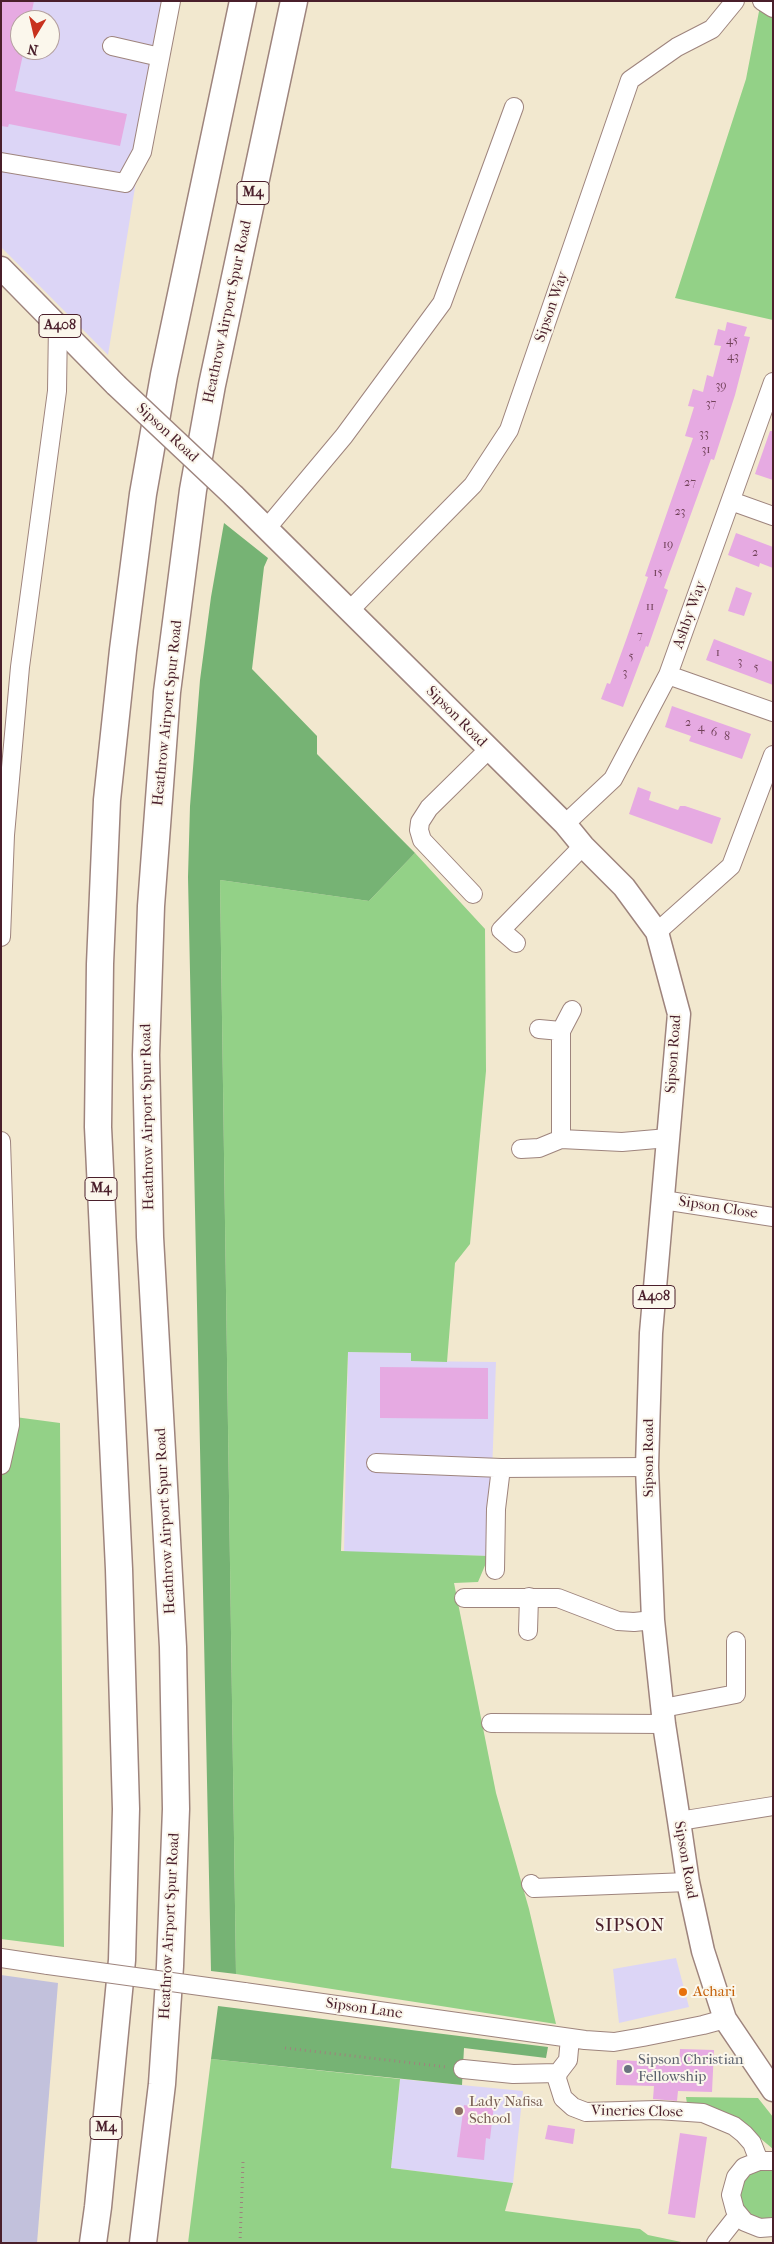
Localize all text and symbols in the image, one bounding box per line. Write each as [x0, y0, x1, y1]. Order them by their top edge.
north arrow [10, 10, 60, 60]
text: N [26, 40, 39, 59]
road number: M4 [237, 182, 269, 204]
street label: Heathrow Airport Spur Road [200, 219, 256, 405]
street label: Sipson Way [532, 269, 572, 345]
road number: A408 [39, 314, 81, 338]
house number: 45 [726, 334, 738, 348]
house number: 43 [727, 350, 739, 364]
house number: 39 [715, 379, 727, 393]
house number: 37 [706, 397, 716, 411]
street label: Sipson Road [132, 400, 202, 466]
house number: 33 [699, 427, 709, 441]
house number: 31 [701, 443, 711, 457]
house number: 27 [684, 476, 696, 490]
house number: 23 [674, 505, 686, 519]
house number: 19 [663, 538, 673, 552]
house number: 2 [752, 546, 758, 560]
house number: 15 [653, 566, 663, 580]
street label: Ashby Way [669, 579, 711, 651]
house number: 11 [646, 600, 654, 614]
street label: Heathrow Airport Spur Road [149, 619, 187, 807]
house number: 7 [637, 629, 643, 643]
house number: 1 [716, 646, 720, 660]
house number: 5 [628, 650, 634, 664]
house number: 3 [738, 655, 742, 669]
house number: 5 [753, 661, 759, 675]
house number: 3 [623, 666, 627, 680]
street label: Sipson Road [422, 683, 490, 751]
house number: 2 [685, 716, 691, 730]
house number: 4 [697, 721, 705, 735]
house number: 6 [711, 726, 717, 740]
house number: 8 [724, 730, 730, 744]
street label: Sipson Road [662, 1014, 686, 1094]
street label: Heathrow Airport Spur Road [137, 1024, 159, 1210]
road number: M4 [85, 1178, 117, 1200]
street label: Sipson Close [677, 1193, 759, 1223]
road number: A408 [633, 1285, 675, 1308]
street label: Sipson Road [640, 1419, 658, 1497]
street label: Heathrow Airport Spur Road [152, 1427, 180, 1615]
street label: Sipson Road [669, 1820, 701, 1900]
street label: Heathrow Airport Spur Road [156, 1832, 184, 2020]
district label: SIPSON [594, 1916, 666, 1938]
place label: Achari [693, 1983, 735, 2001]
marker: Achari [677, 1986, 689, 1998]
street label: Sipson Lane [324, 1995, 404, 2023]
place label: Sipson Christian Fellowship [638, 2051, 744, 2086]
marker: Sipson Christian Fellowship [622, 2063, 634, 2075]
place label: Lady Nafisa School [469, 2093, 543, 2128]
street label: Vineries Close [591, 2102, 683, 2122]
marker: Lady Nafisa School [453, 2105, 465, 2117]
road number: M4 [90, 2116, 122, 2140]

